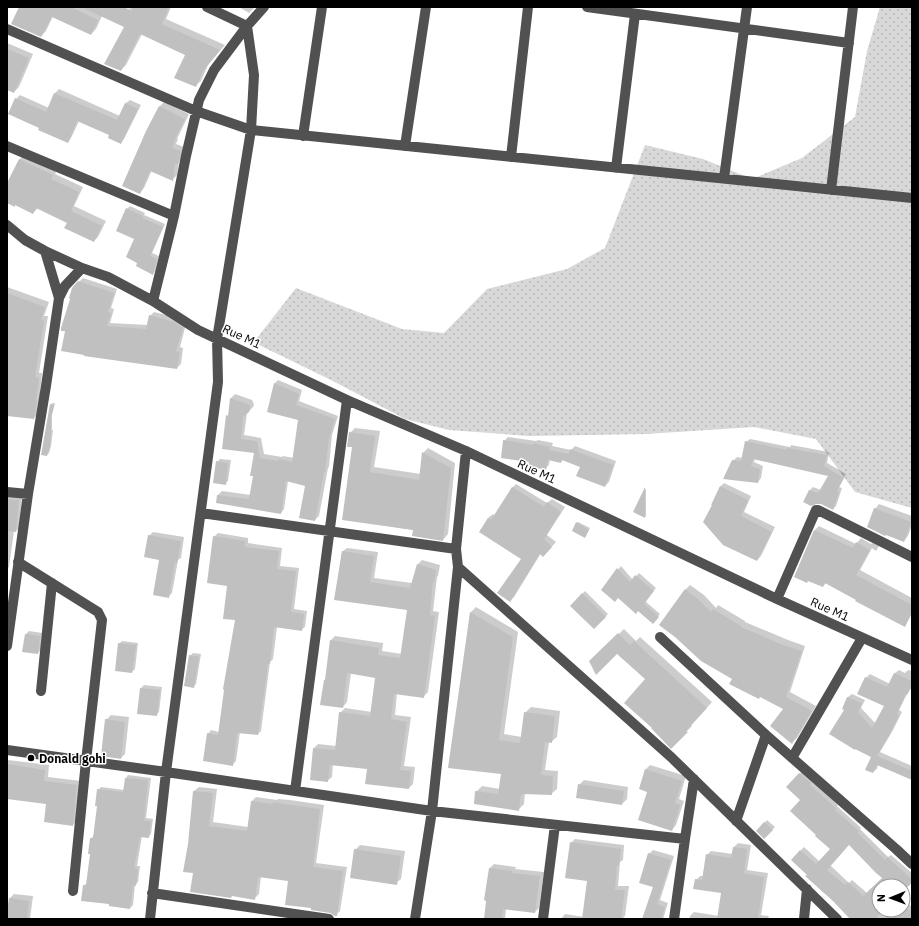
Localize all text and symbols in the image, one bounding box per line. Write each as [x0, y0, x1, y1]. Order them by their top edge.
street label: Rue M1 [220, 321, 264, 351]
street label: Rue M1 [515, 456, 559, 486]
street label: Rue M1 [808, 594, 852, 624]
place label: Donald gohi [39, 751, 106, 766]
marker: Donald gohi [26, 753, 36, 763]
north arrow [871, 878, 911, 918]
text: N [874, 894, 888, 902]

